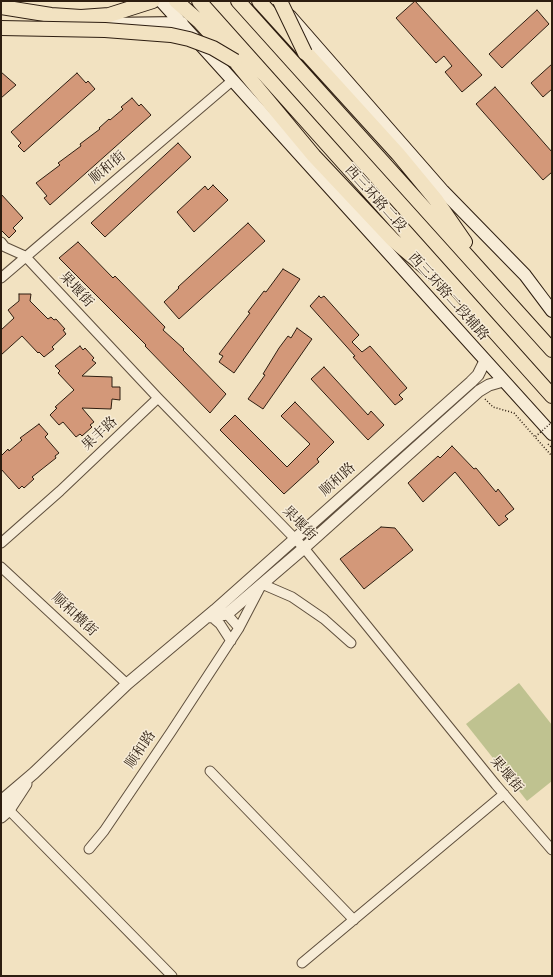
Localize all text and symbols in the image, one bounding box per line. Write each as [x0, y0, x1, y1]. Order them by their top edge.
street label: 顺和街 [87, 148, 129, 188]
street label: 西三环路二段 [341, 162, 409, 236]
street label: 西三环路二段辅路 [404, 250, 492, 344]
street label: 果堰街 [56, 269, 96, 311]
street label: 果丰路 [79, 414, 121, 454]
street label: 顺和路 [317, 460, 359, 500]
street label: 果堰街 [278, 503, 320, 545]
street label: 顺和横街 [48, 590, 100, 640]
street label: 顺和路 [122, 728, 160, 772]
street label: 果堰街 [486, 754, 526, 796]

